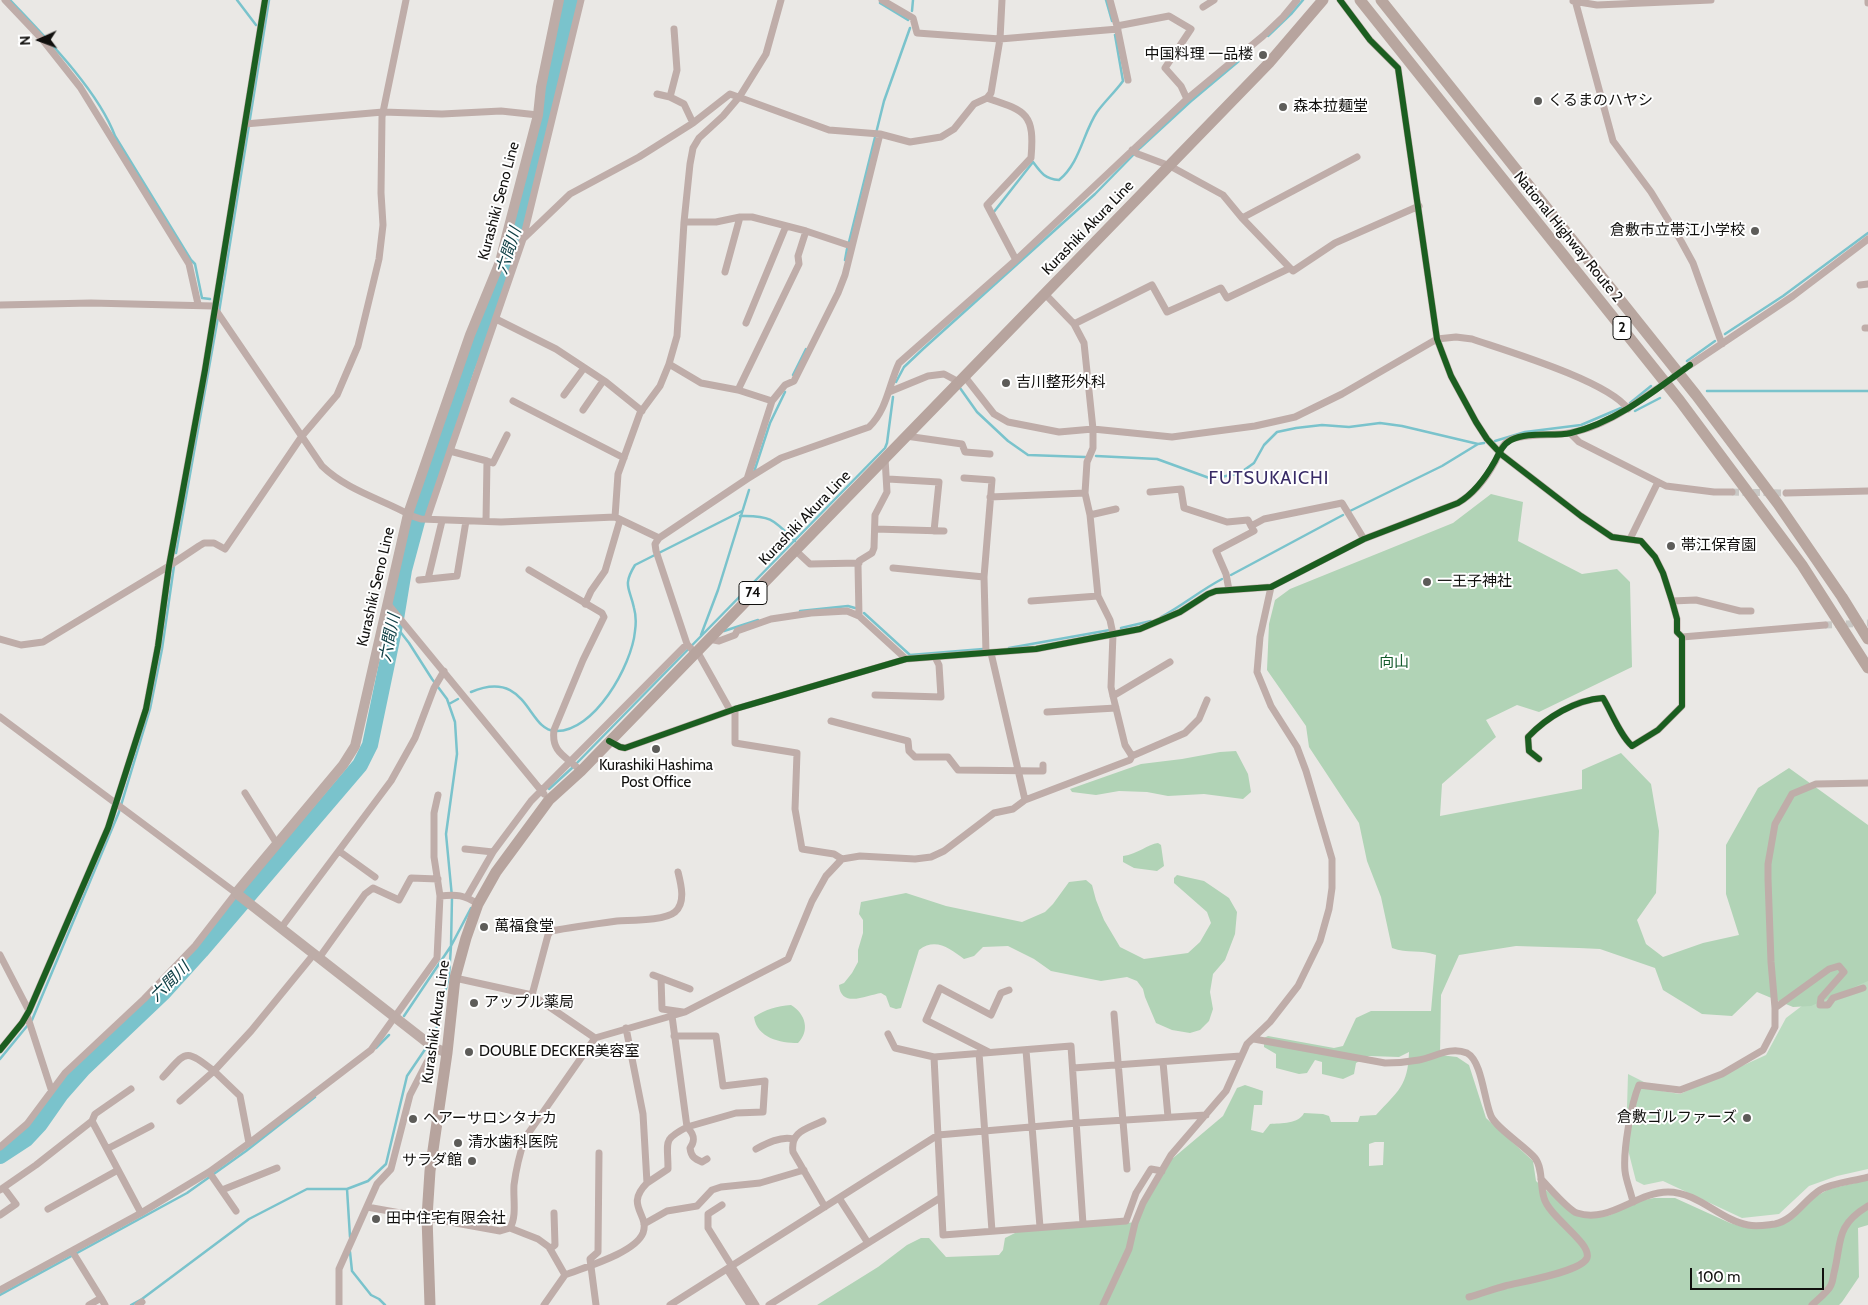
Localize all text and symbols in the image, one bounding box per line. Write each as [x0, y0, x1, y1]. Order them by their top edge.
north arrow [15, 15, 65, 65]
text: N [16, 35, 34, 46]
place label: 中国料理 一品楼 [1145, 46, 1253, 64]
marker: 中国料理 一品楼 [1257, 49, 1269, 61]
place label: くるまのハヤシ [1548, 92, 1653, 110]
marker: くるまのハヤシ [1532, 95, 1544, 107]
place label: 森本拉麺堂 [1293, 98, 1368, 116]
marker: 森本拉麺堂 [1277, 101, 1289, 113]
street label: Kurashiki Seno Line [475, 140, 523, 262]
street label: National Highway Route 2 [1510, 168, 1626, 306]
street label: Kurashiki Akura Line [1038, 177, 1138, 279]
place label: 倉敷市立帯江小学校 [1610, 222, 1745, 240]
water label: 六間川 [492, 225, 526, 277]
marker: 倉敷市立帯江小学校 [1749, 225, 1761, 237]
road number: 2 [1613, 316, 1631, 339]
place label: 吉川整形外科 [1016, 374, 1106, 392]
marker: 吉川整形外科 [1000, 377, 1012, 389]
street label: Kurashiki Akura Line [755, 467, 855, 569]
district label: FUTSUKAICHI [1207, 468, 1331, 490]
street label: Kurashiki Seno Line [354, 526, 398, 648]
place label: 帯江保育園 [1681, 537, 1756, 555]
marker: 帯江保育園 [1665, 540, 1677, 552]
place label: 一王子神社 [1437, 573, 1512, 591]
marker: 一王子神社 [1421, 576, 1433, 588]
road number: 74 [739, 582, 767, 604]
water label: 六間川 [376, 613, 404, 663]
park label: 向山 [1379, 654, 1409, 672]
marker: Kurashiki Hashima Post Office [650, 743, 662, 755]
place label: Kurashiki Hashima Post Office [599, 757, 713, 792]
place label: 萬福食堂 [494, 918, 554, 936]
marker: 萬福食堂 [478, 921, 490, 933]
water label: 六間川 [146, 958, 194, 1006]
street label: Kurashiki Akura Line [418, 959, 454, 1085]
place label: アップル薬局 [484, 994, 574, 1012]
marker: アップル薬局 [468, 997, 480, 1009]
place label: DOUBLE DECKER美容室 [479, 1043, 640, 1061]
marker: DOUBLE DECKER美容室 [463, 1046, 475, 1058]
place label: 倉敷ゴルファーズ [1617, 1109, 1737, 1127]
place label: ヘアーサロンタナカ [423, 1110, 557, 1128]
marker: 倉敷ゴルファーズ [1741, 1112, 1753, 1124]
marker: ヘアーサロンタナカ [407, 1113, 419, 1125]
place label: 清水歯科医院 [468, 1134, 558, 1152]
marker: 清水歯科医院 [452, 1137, 464, 1149]
place label: サラダ館 [402, 1152, 462, 1170]
marker: サラダ館 [466, 1155, 478, 1167]
place label: 田中住宅有限会社 [386, 1210, 506, 1228]
marker: 田中住宅有限会社 [370, 1213, 382, 1225]
scale bar [1693, 1258, 1827, 1290]
text: 100 m [1698, 1268, 1740, 1286]

